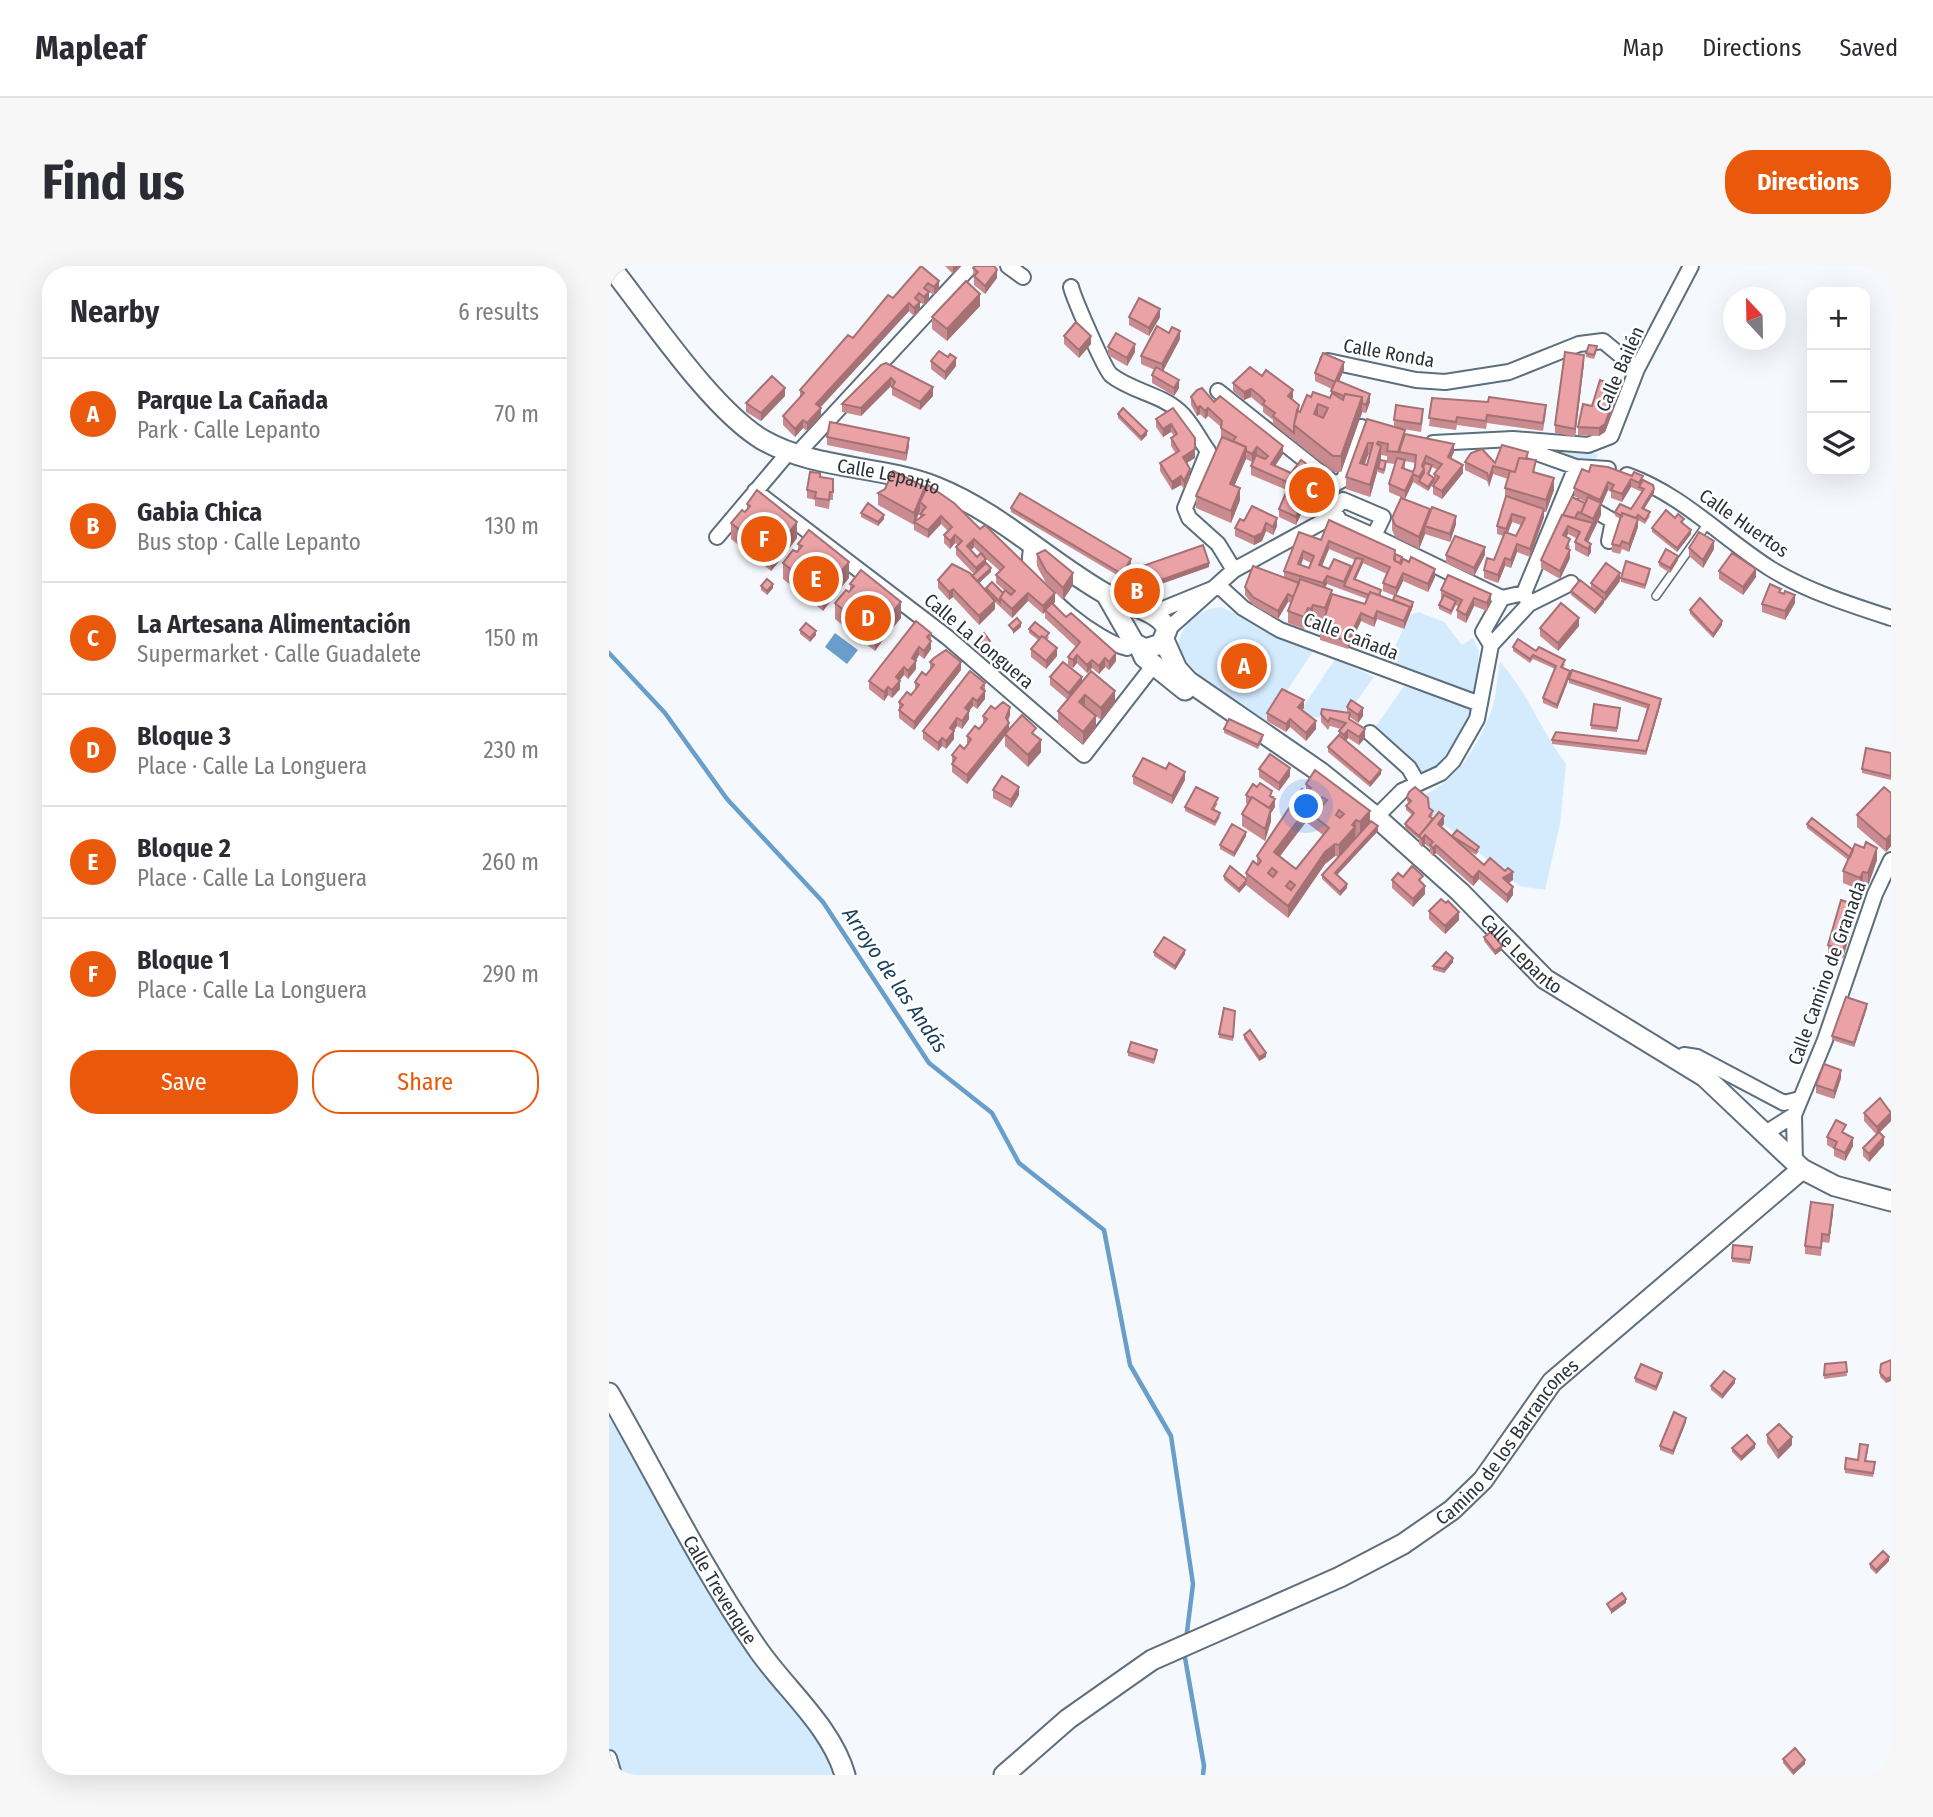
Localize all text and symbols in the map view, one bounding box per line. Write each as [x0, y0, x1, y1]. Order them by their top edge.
text: Mapleaf [35, 28, 146, 68]
text: Map [1623, 34, 1664, 62]
text: Directions [1702, 34, 1801, 62]
text: Saved [1839, 34, 1898, 62]
button: Directions [1725, 150, 1891, 214]
text: Find us [42, 153, 185, 212]
north arrow [1723, 287, 1786, 350]
map controls [1807, 287, 1870, 476]
button: + [1807, 287, 1870, 350]
text: Nearby [70, 294, 159, 330]
text: 6 results [458, 298, 539, 326]
street label: Calle Bailén [1591, 323, 1649, 415]
street label: Calle Ronda [1342, 334, 1436, 372]
button: − [1807, 350, 1870, 413]
text: Parque La Cañada [137, 385, 328, 416]
text: A [87, 400, 99, 428]
text: 70 m [495, 400, 539, 428]
button: layers [1807, 413, 1870, 476]
text: Park · Calle Lepanto [137, 416, 321, 444]
street label: Calle Lepanto [835, 453, 944, 499]
pin: C [1289, 464, 1335, 516]
street label: Calle Huertos [1695, 484, 1793, 562]
text: Gabia Chica [137, 497, 262, 528]
text: B [87, 512, 99, 540]
text: 130 m [485, 512, 539, 540]
pin: F [741, 513, 787, 565]
text: Bus stop · Calle Lepanto [137, 528, 361, 556]
pin: E [793, 553, 839, 605]
pin: B [1114, 565, 1160, 617]
street label: Calle La Longuera [920, 589, 1038, 693]
pin: D [845, 592, 891, 644]
street label: Calle Cañada [1300, 607, 1402, 665]
text: La Artesana Alimentación [137, 609, 411, 640]
text: C [87, 624, 99, 652]
text: 150 m [484, 624, 539, 652]
text: Supermarket · Calle Guadalete [137, 640, 421, 668]
pin: A [1221, 640, 1267, 692]
text: Bloque 3 [137, 721, 231, 752]
text: D [86, 736, 100, 764]
text: 230 m [483, 736, 539, 764]
text: Place · Calle La Longuera [137, 752, 367, 780]
your location [1289, 789, 1323, 823]
text: Bloque 2 [137, 833, 231, 864]
text: E [88, 848, 98, 876]
text: 260 m [482, 848, 539, 876]
text: Place · Calle La Longuera [137, 864, 367, 892]
street label: Calle Camino de Granada [1783, 878, 1871, 1068]
water label: Arroyo de las Andás [836, 902, 953, 1058]
street label: Calle Lepanto [1476, 909, 1566, 998]
text: Bloque 1 [137, 945, 230, 976]
text: F [88, 960, 98, 988]
text: 290 m [483, 960, 539, 988]
text: Place · Calle La Longuera [137, 976, 367, 1004]
button: Save [70, 1050, 298, 1114]
button: Share [312, 1050, 539, 1114]
street label: Camino de los Barrancones [1431, 1353, 1583, 1529]
street label: Calle Trevenque [679, 1531, 762, 1648]

